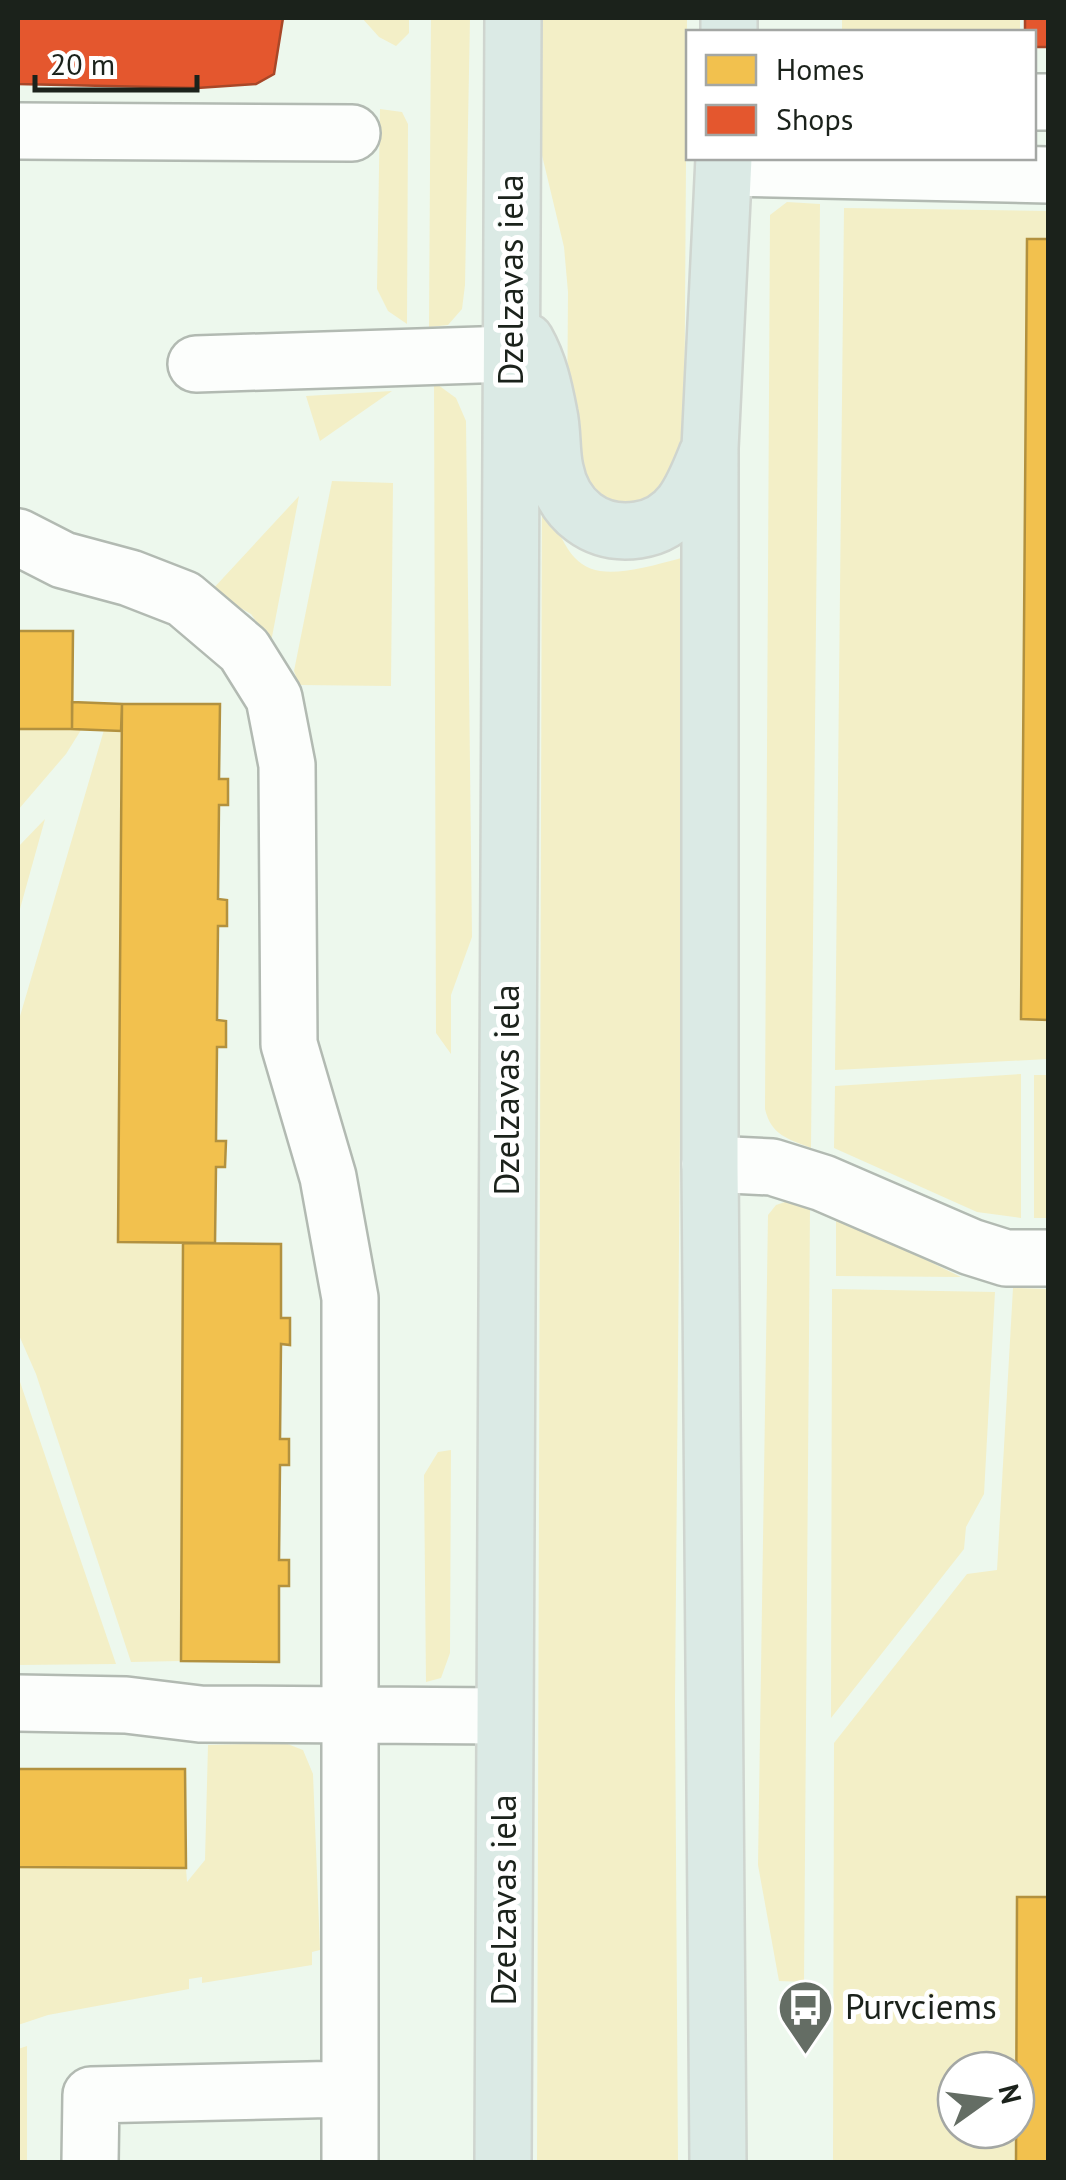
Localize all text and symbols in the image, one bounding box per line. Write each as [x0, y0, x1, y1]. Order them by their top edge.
scale bar [35, 30, 198, 92]
legend [686, 30, 1036, 160]
text: 20 m [50, 44, 115, 83]
text: Homes [776, 49, 864, 88]
text: Shops [776, 99, 853, 138]
street label: Dzelzavas iela [487, 174, 533, 386]
street label: Dzelzavas iela [483, 984, 529, 1196]
street label: Dzelzavas iela [480, 1794, 526, 2006]
bus stop icon: Purvciems [776, 1977, 836, 2056]
place label: Purvciems [845, 1983, 997, 2029]
north arrow [936, 2050, 1036, 2150]
text: N [991, 2080, 1031, 2107]

